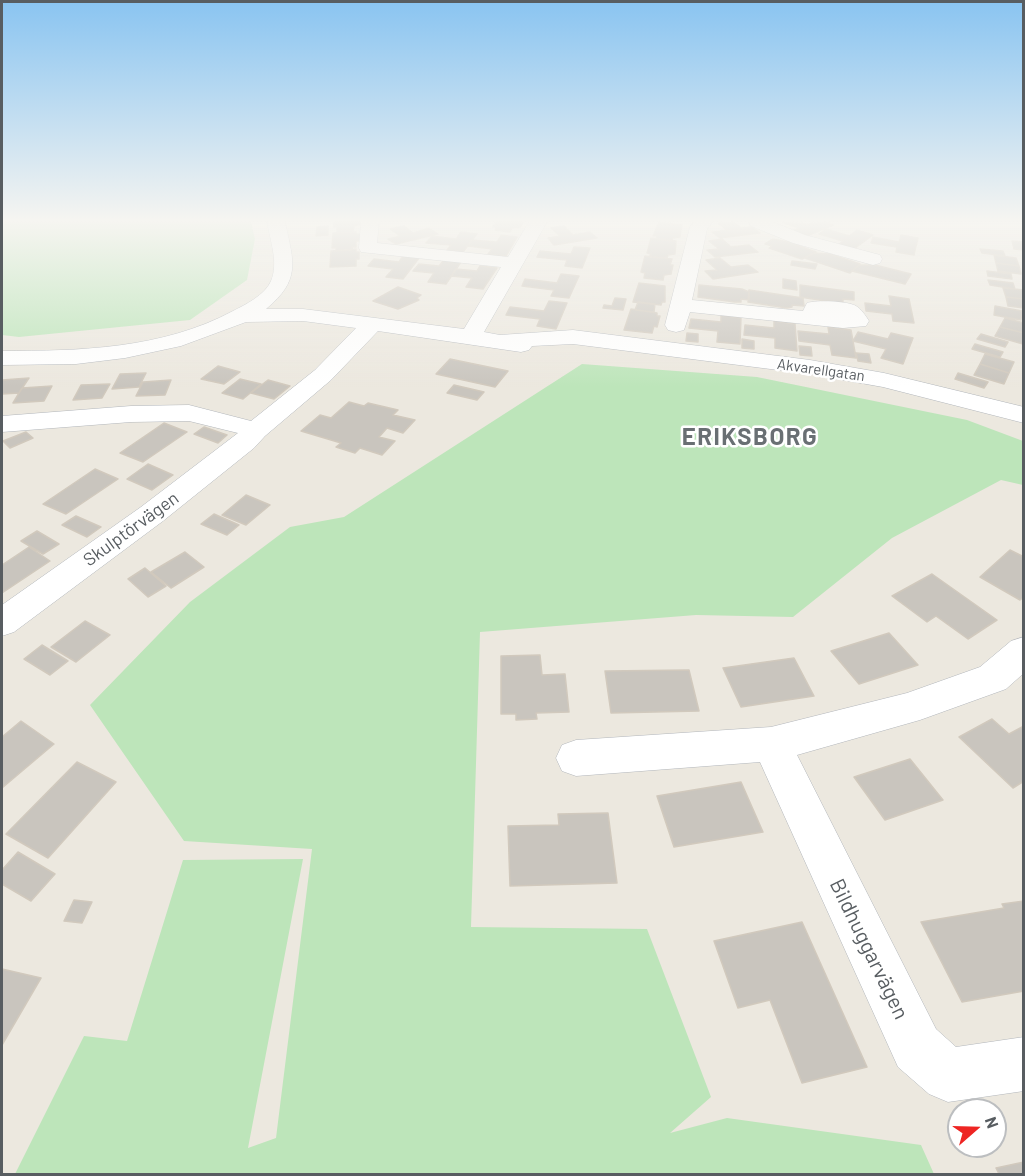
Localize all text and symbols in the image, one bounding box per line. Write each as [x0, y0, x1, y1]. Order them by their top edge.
street label: Akvarellgatan [776, 355, 866, 385]
district label: ERIKSBORG [682, 423, 818, 451]
street label: Skulptörvägen [79, 487, 183, 571]
street label: Bildhuggarvägen [824, 875, 914, 1023]
north arrow [947, 1098, 1007, 1158]
text: N [982, 1114, 1003, 1131]

